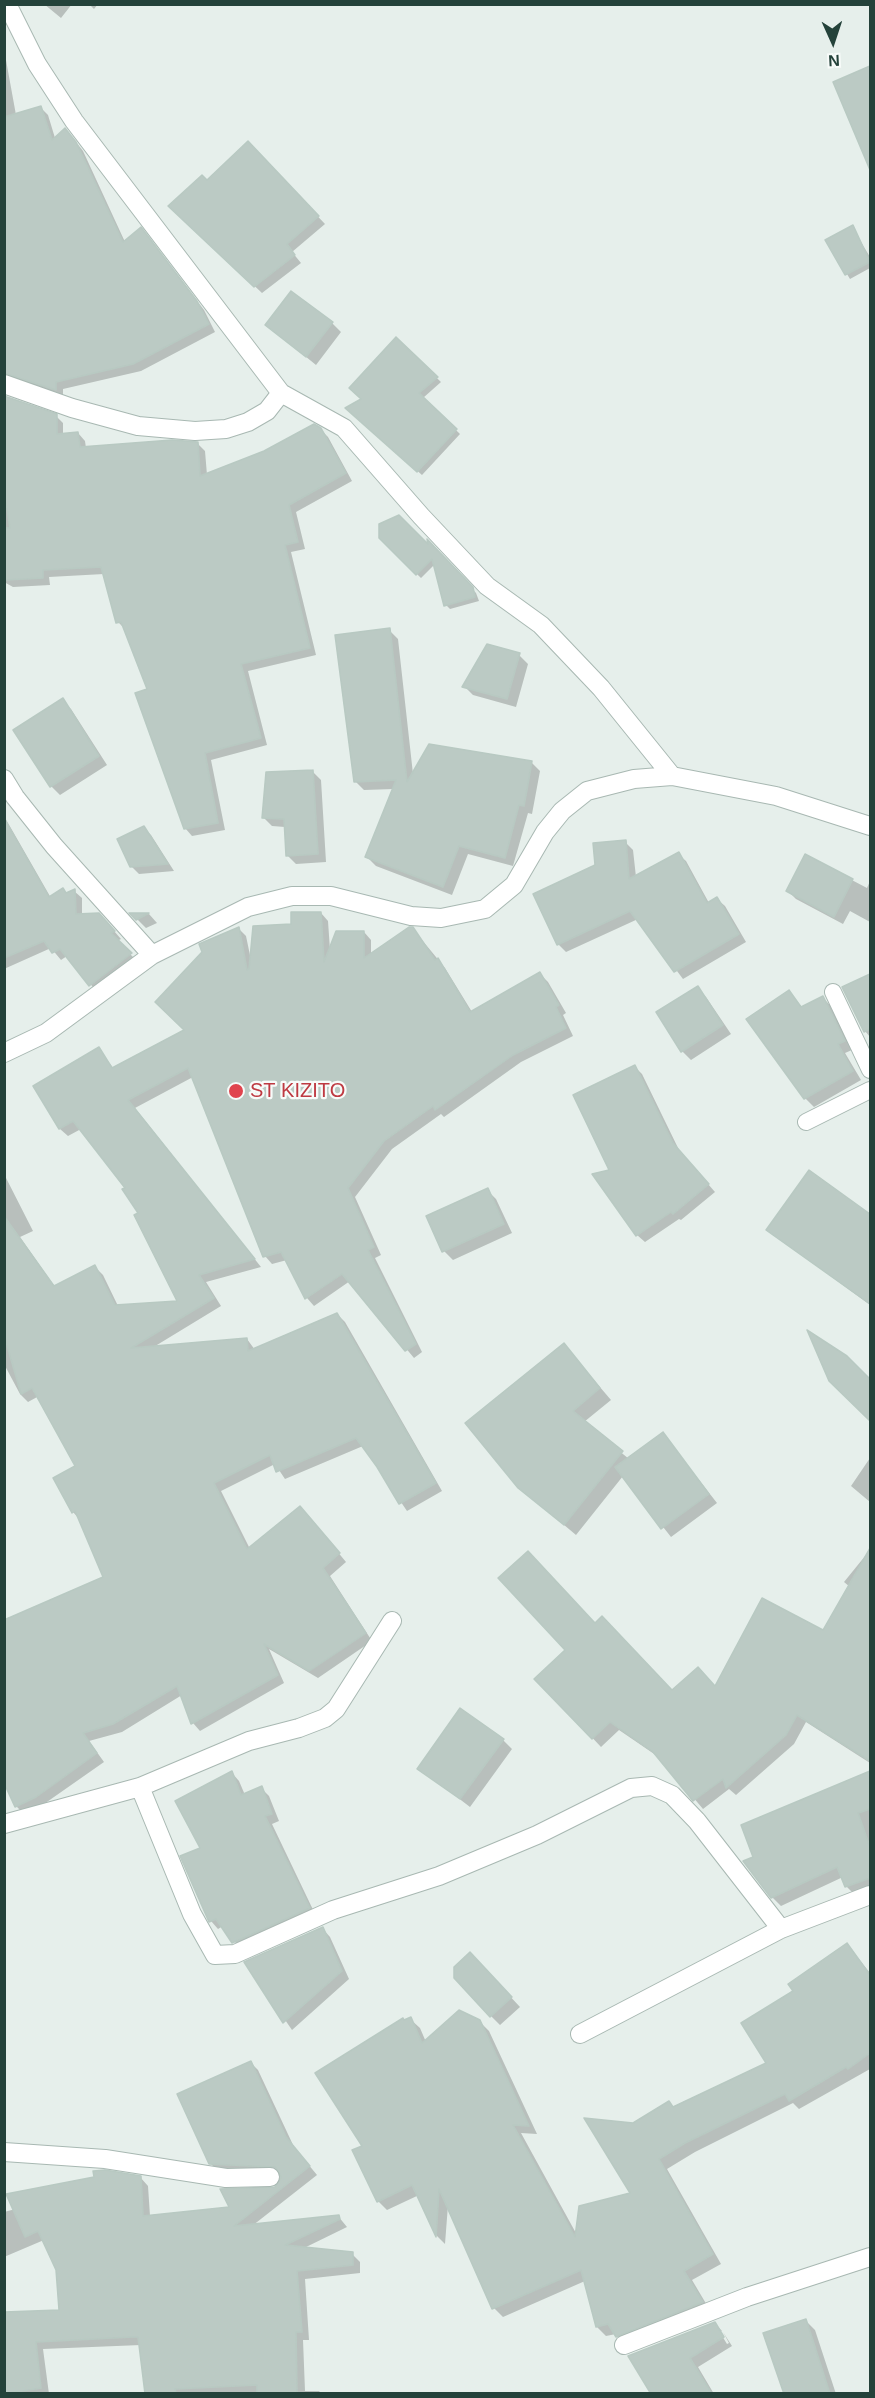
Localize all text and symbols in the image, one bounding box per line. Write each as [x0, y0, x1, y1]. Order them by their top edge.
north arrow [803, 12, 863, 72]
text: N [828, 52, 840, 69]
place label: ST KIZITO [250, 1079, 345, 1103]
marker: ST KIZITO [227, 1082, 245, 1100]

